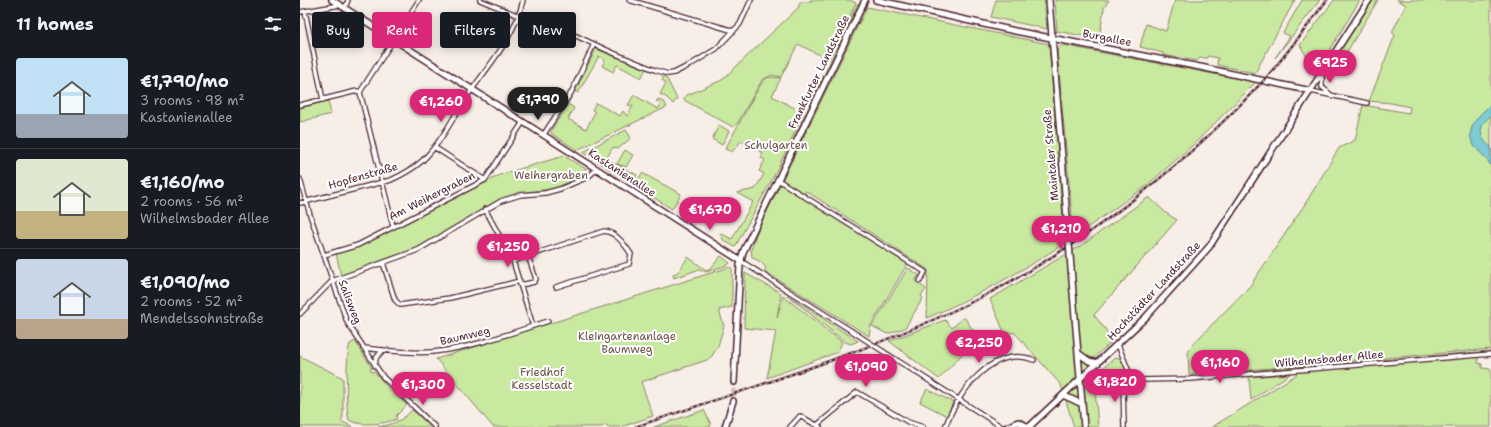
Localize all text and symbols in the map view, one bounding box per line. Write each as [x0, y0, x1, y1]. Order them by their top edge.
chip: Buy [312, 12, 364, 48]
chip: Rent [372, 12, 432, 48]
chip: Filters [440, 12, 510, 48]
chip: New [518, 12, 576, 48]
street label: Frankfurter Landstraße [785, 12, 853, 132]
text: 11 homes [16, 13, 94, 35]
icon: filters [262, 13, 284, 35]
street label: Burgallee [1081, 26, 1133, 50]
pin: €925 [1306, 50, 1354, 84]
text: €925 [1312, 54, 1348, 71]
text: €1,790/mo [140, 70, 229, 92]
icon: home [48, 74, 96, 122]
pin: €1,790 [505, 87, 571, 121]
pin: €1,260 [408, 89, 474, 123]
text: €1,790 [516, 91, 560, 108]
text: 3 rooms · 98 m² [140, 92, 244, 109]
text: €1,260 [419, 93, 463, 110]
text: Kastanienallee [140, 109, 233, 126]
street label: Maintaler Straße [1040, 109, 1062, 201]
park label: Schulgarten [744, 138, 808, 153]
street label: Kastanienallee [585, 145, 659, 201]
street label: Hopfenstraße [326, 159, 400, 193]
street label: Am Weihergraben [386, 168, 478, 224]
park label: Weihergraben [514, 168, 588, 183]
text: €1,160/mo [140, 171, 225, 193]
icon: home [48, 175, 96, 223]
text: 2 rooms · 56 m² [140, 193, 243, 210]
pin: €1,670 [677, 197, 743, 231]
text: €1,670 [688, 201, 732, 218]
text: Wilhelmsbader Allee [140, 210, 269, 227]
pin: €1,210 [1028, 216, 1094, 250]
text: €1,210 [1041, 220, 1081, 237]
pin: €1,250 [475, 234, 541, 268]
text: €1,250 [486, 238, 530, 255]
street label: Hochstädter Landstraße [1104, 238, 1204, 344]
text: €1,090/mo [140, 271, 230, 293]
icon: home [48, 275, 96, 323]
street label: Salisweg [335, 278, 365, 327]
text: 2 rooms · 52 m² [140, 293, 243, 310]
text: Mendelssohnstraße [140, 310, 264, 327]
street label: Baumweg [438, 323, 492, 349]
park label: Kleingartenanlage Baumweg [578, 329, 676, 357]
pin: €2,250 [946, 330, 1012, 364]
text: €2,250 [955, 334, 1003, 351]
street label: Wilhelmsbader Allee [1274, 347, 1384, 371]
pin: €1,160 [1187, 350, 1253, 384]
pin: €1,090 [833, 354, 899, 388]
text: €1,160 [1200, 354, 1240, 371]
text: €1,090 [844, 358, 888, 375]
park label: Friedhof Kesselstadt [512, 365, 573, 393]
pin: €1,820 [1082, 369, 1148, 403]
pin: €1,300 [390, 372, 456, 406]
text: €1,820 [1093, 373, 1137, 390]
text: €1,300 [401, 376, 445, 393]

